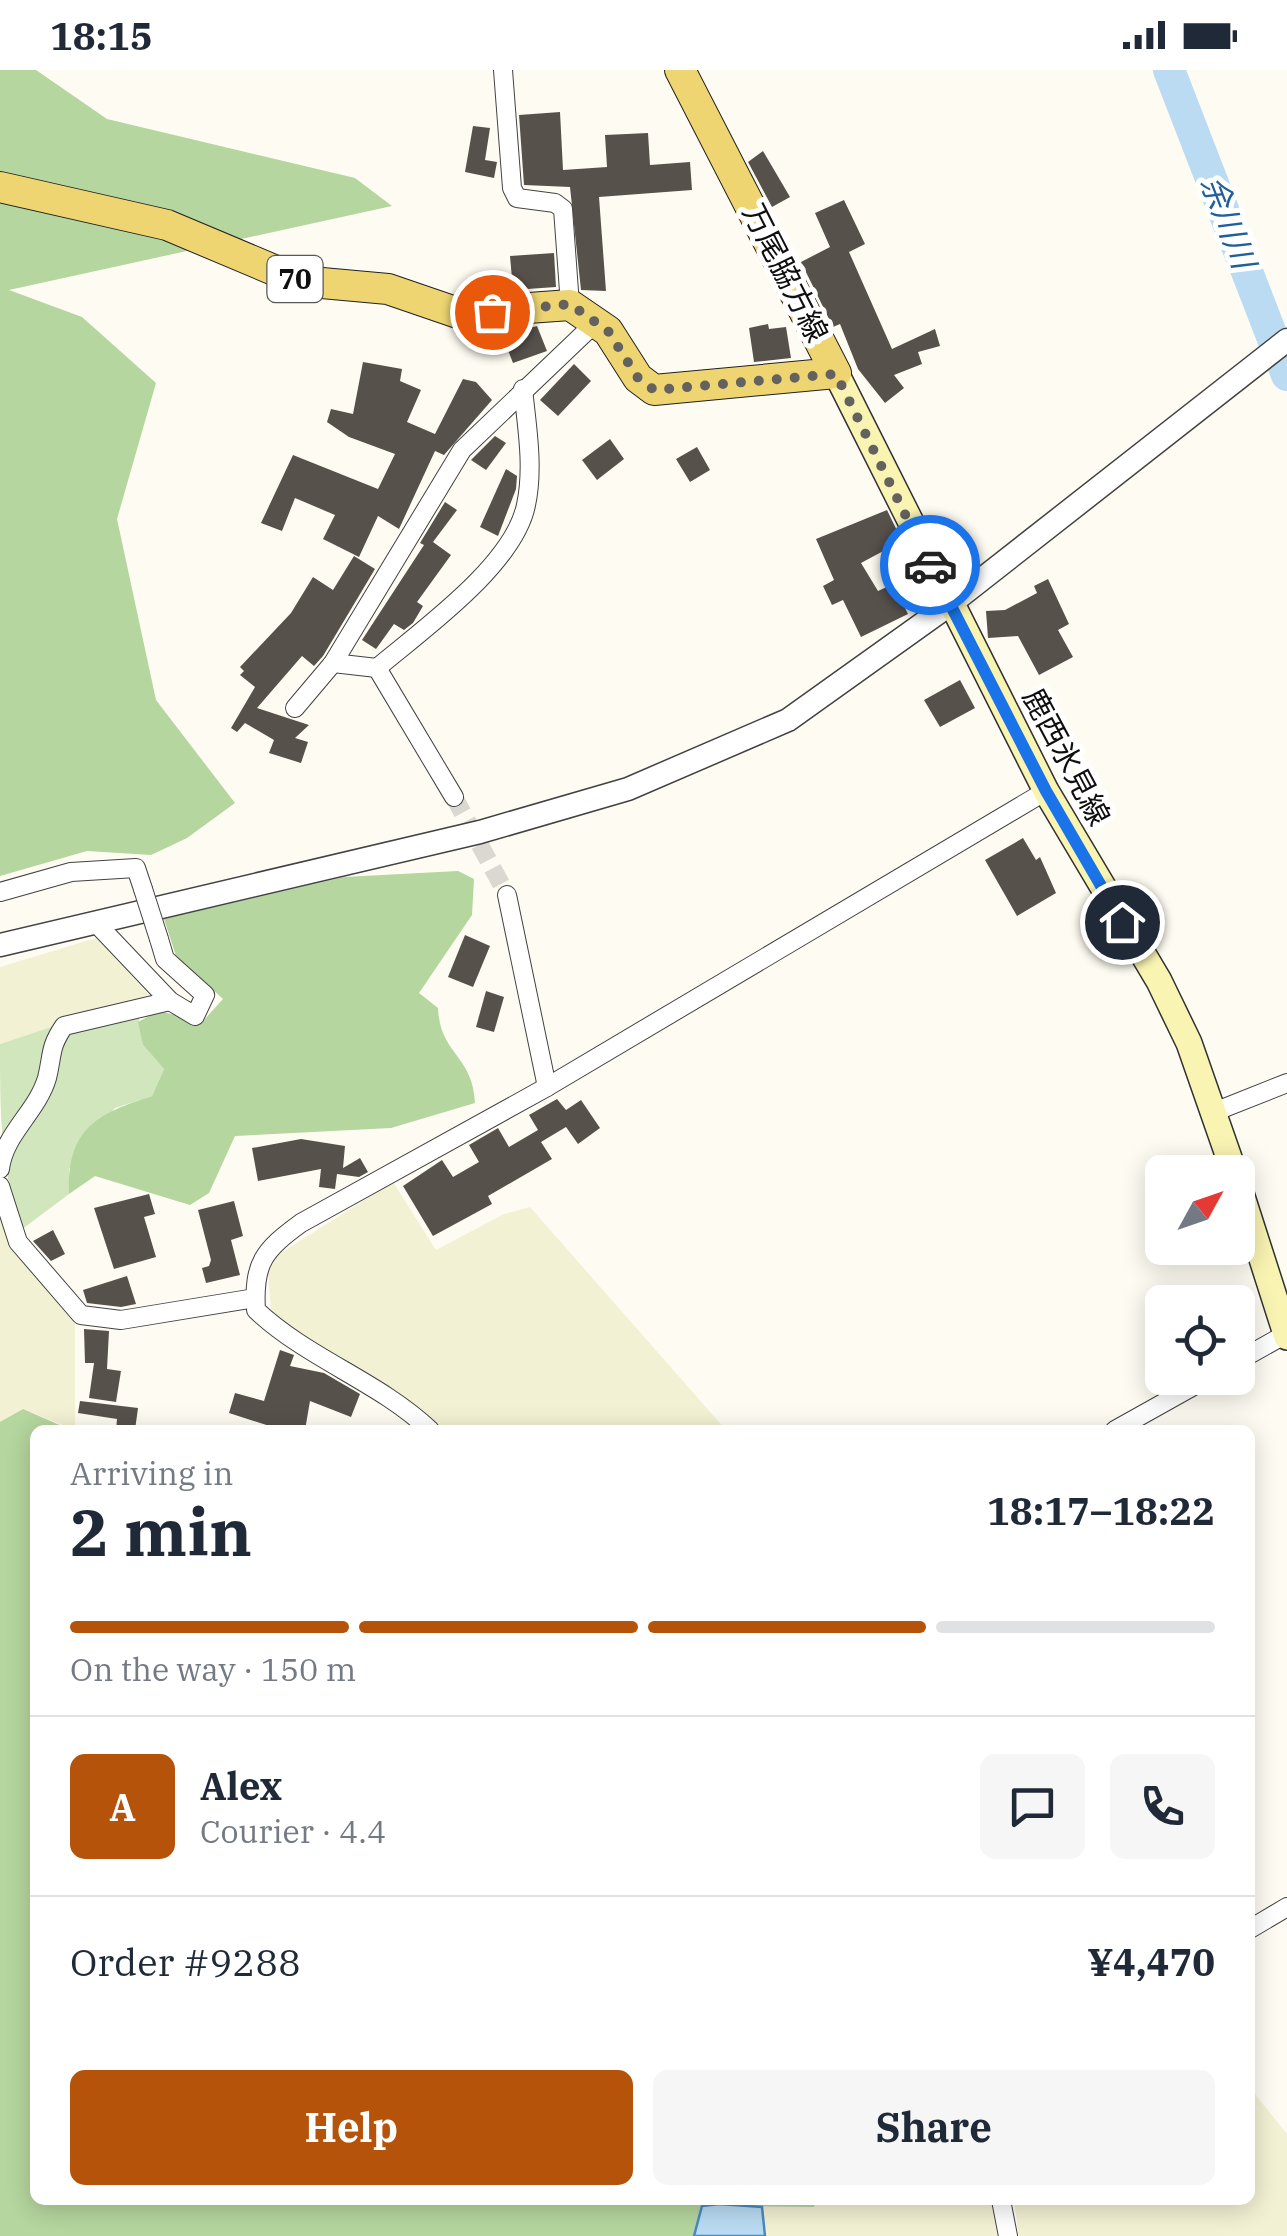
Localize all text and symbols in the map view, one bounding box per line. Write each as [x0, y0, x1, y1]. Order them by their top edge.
text: 18:15 [50, 11, 153, 60]
water label: 余川川 [1192, 169, 1267, 277]
street label: 万尾脇方線 [735, 197, 838, 348]
road number: 70 [268, 256, 322, 302]
pin [450, 270, 535, 355]
icon: bag [465, 285, 520, 340]
courier [880, 515, 980, 615]
icon: car [903, 538, 958, 593]
street label: 鹿西氷見線 [1015, 681, 1120, 832]
pin [1080, 880, 1165, 965]
icon: home [1095, 895, 1150, 950]
north arrow [1145, 1155, 1255, 1265]
map controls [1145, 1155, 1255, 1395]
button: locate [1145, 1285, 1255, 1395]
text: Arriving in [70, 1452, 233, 1494]
text: 18:17–18:22 [987, 1486, 1215, 1535]
text: 2 min [70, 1489, 252, 1574]
text: On the way · 150 m [70, 1648, 356, 1690]
button: chat [980, 1754, 1085, 1859]
button: phone [1110, 1754, 1215, 1859]
text: Alex [200, 1761, 282, 1810]
text: A [109, 1782, 136, 1831]
text: Courier · 4.4 [200, 1810, 386, 1852]
text: Order #9288 [70, 1937, 301, 1986]
text: ¥4,470 [1087, 1937, 1215, 1986]
button: Help [70, 2070, 633, 2185]
button: Share [653, 2070, 1215, 2185]

